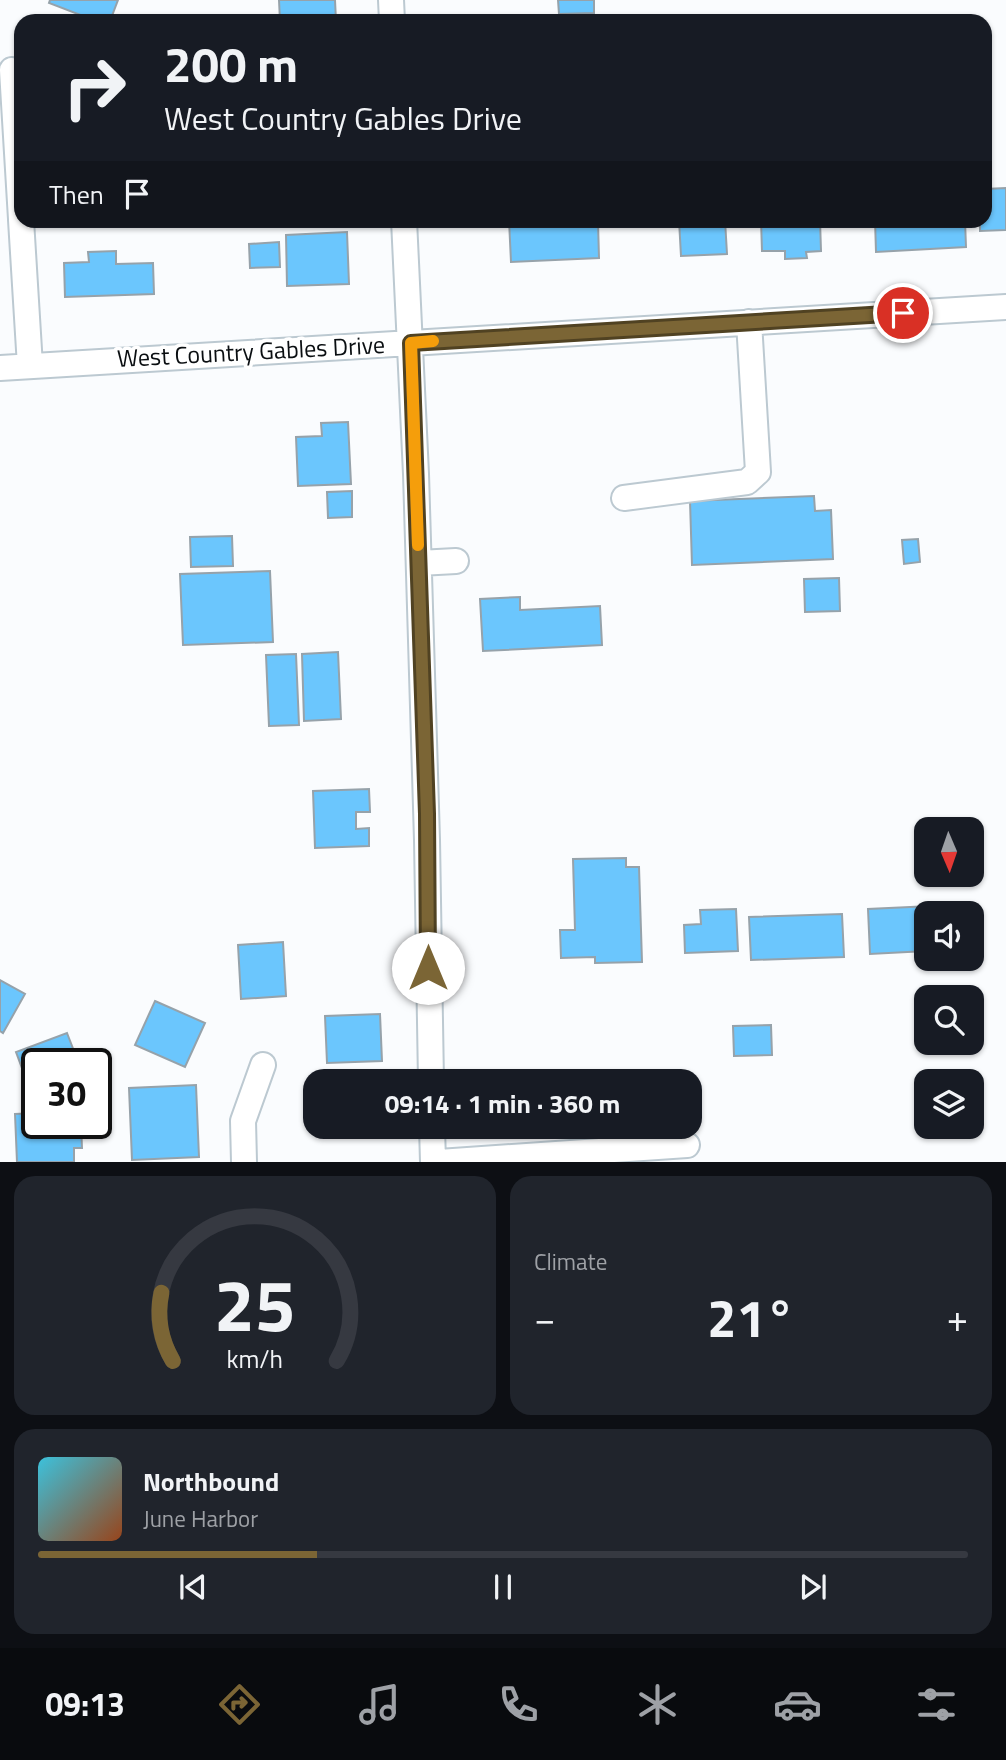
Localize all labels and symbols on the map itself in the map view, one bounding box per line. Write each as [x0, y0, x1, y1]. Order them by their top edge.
pin [873, 283, 933, 343]
street label: West Country Gables Drive [116, 326, 386, 376]
north arrow [914, 817, 984, 887]
position arrow [391, 931, 465, 1005]
speed limit sign: 30 [21, 1048, 112, 1139]

